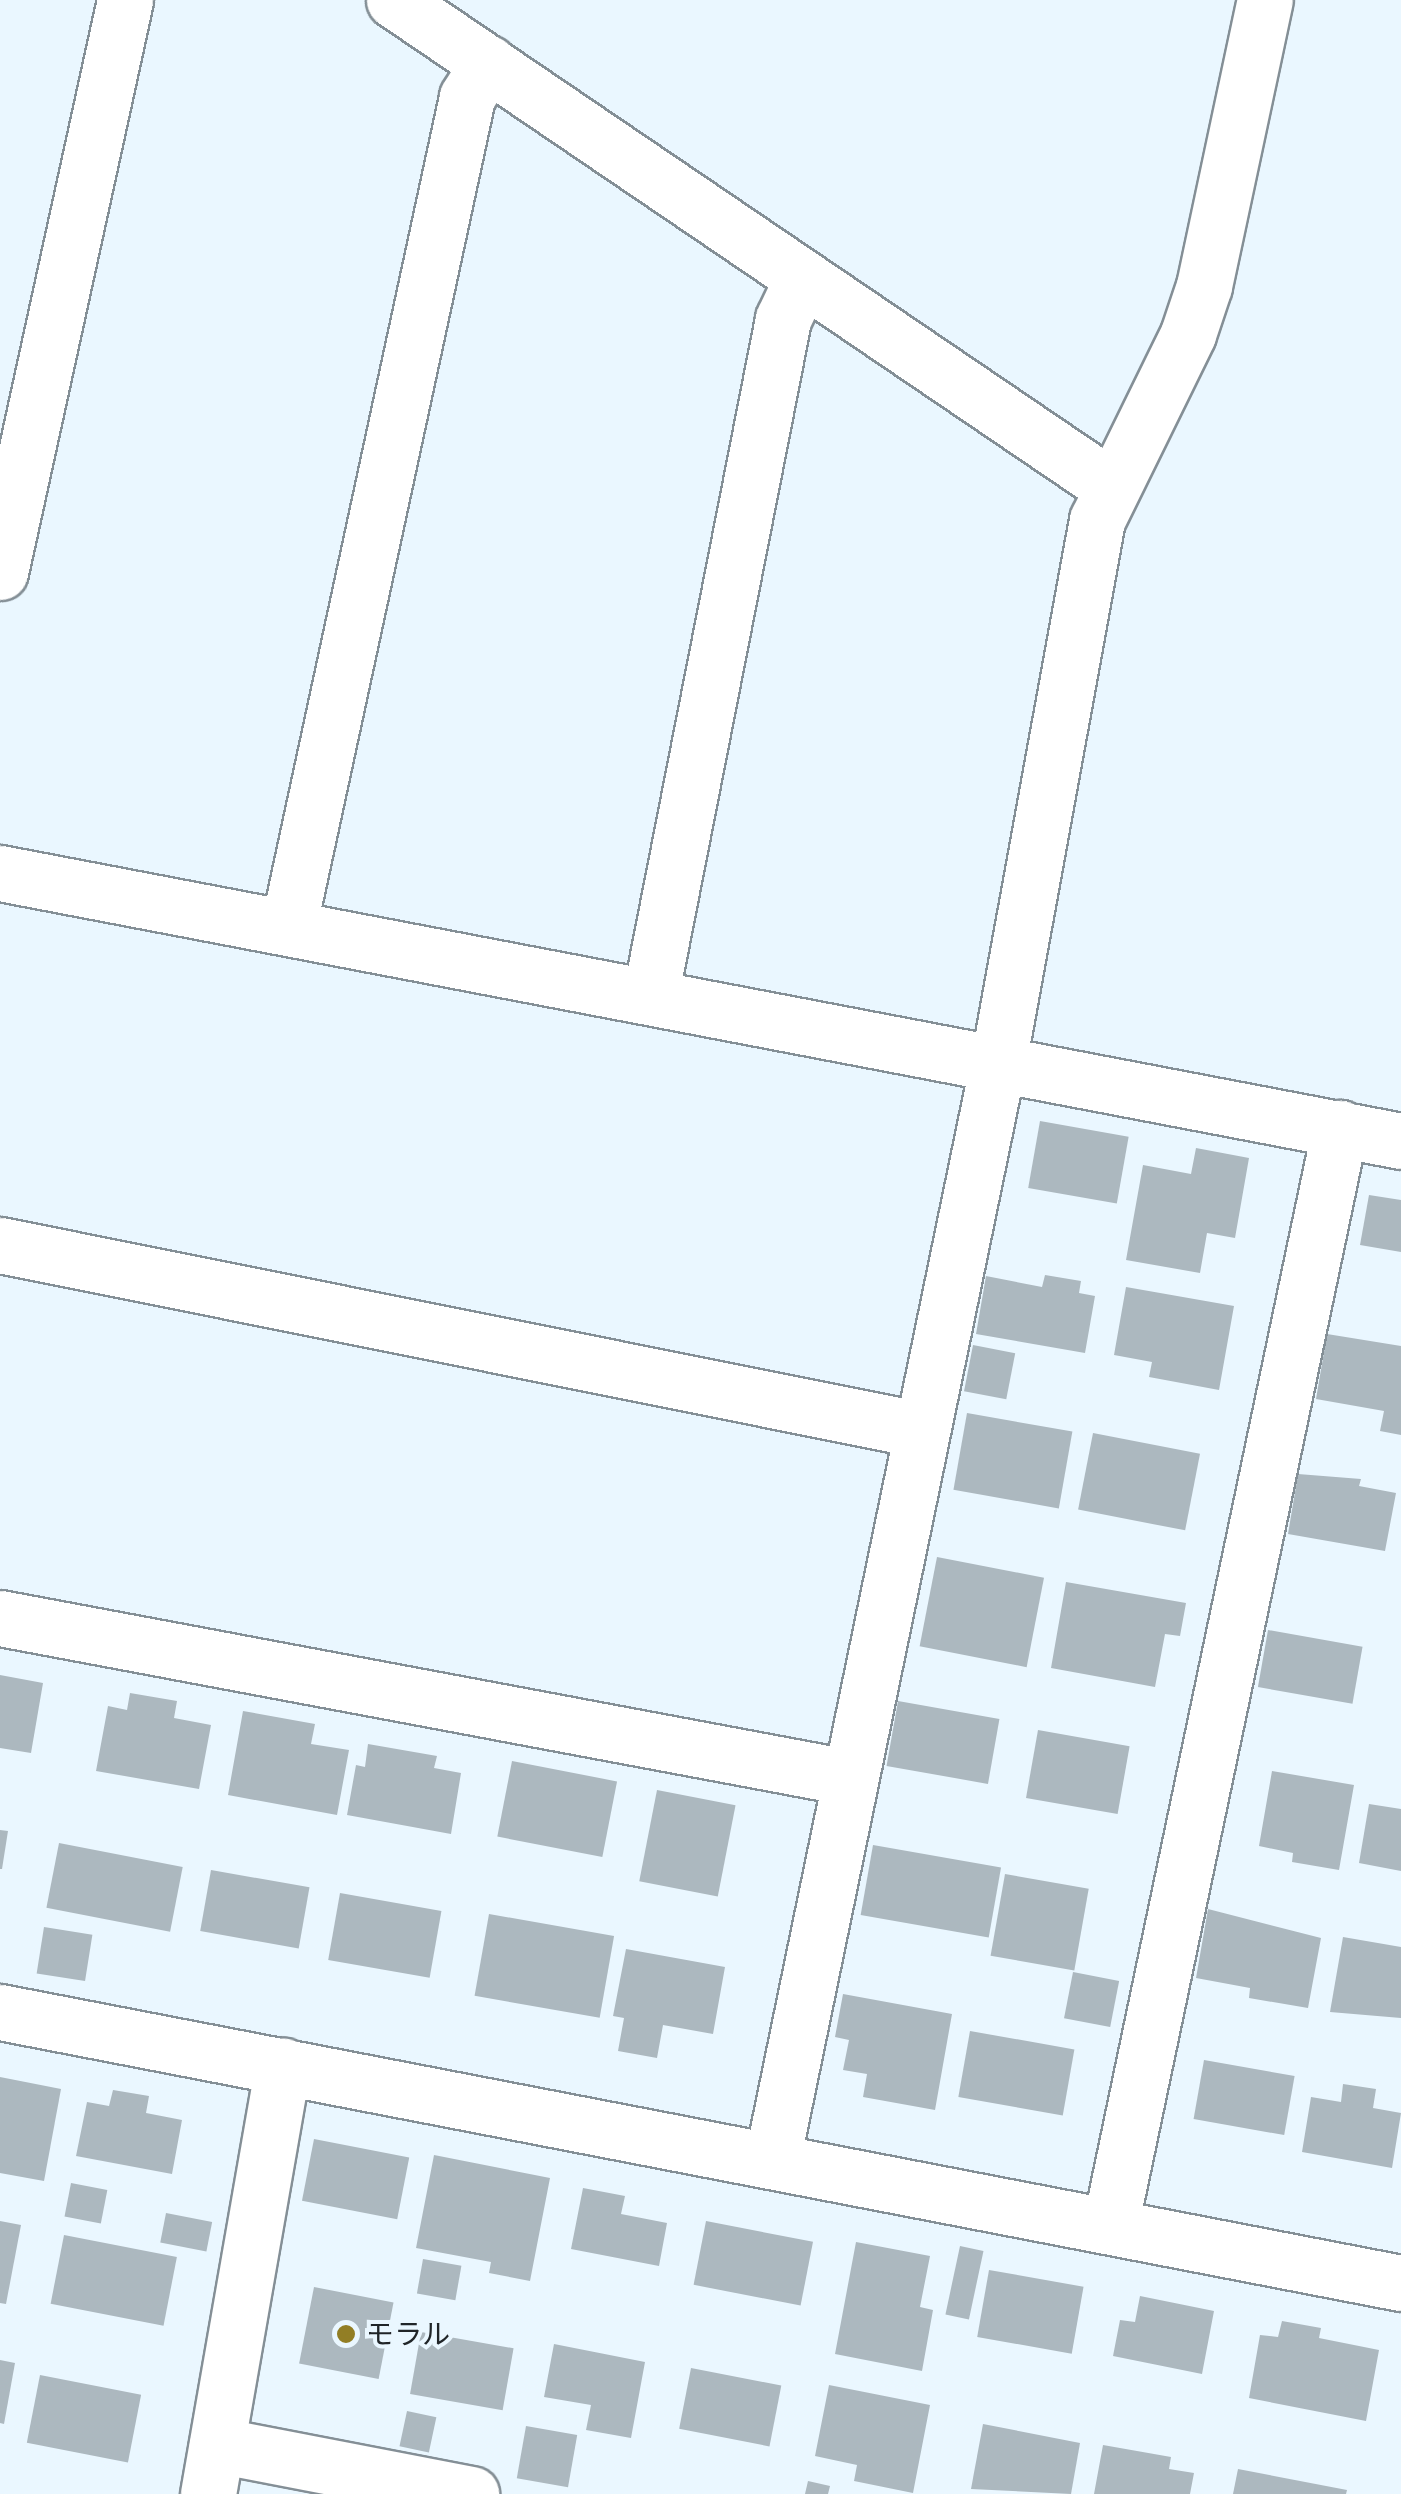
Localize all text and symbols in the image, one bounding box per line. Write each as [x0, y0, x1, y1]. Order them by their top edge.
place label: モラル [366, 2317, 450, 2351]
marker: モラル [335, 2323, 357, 2345]

